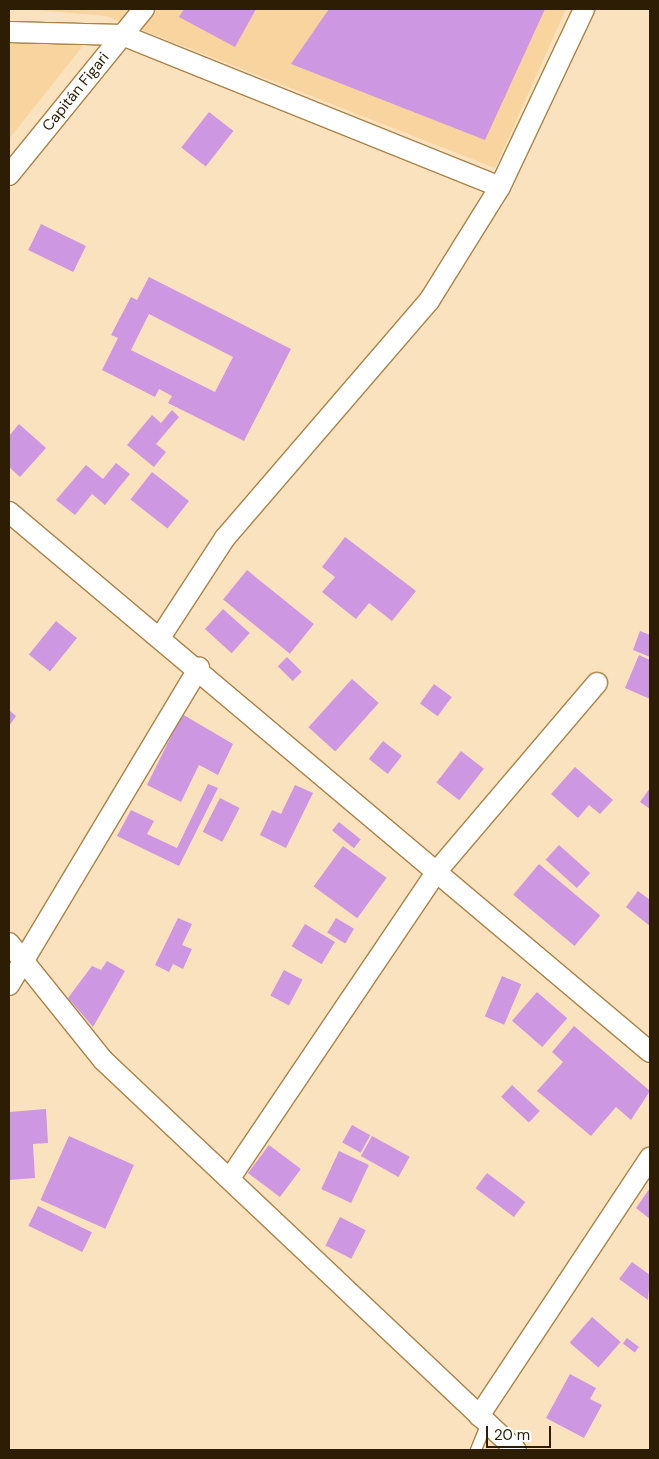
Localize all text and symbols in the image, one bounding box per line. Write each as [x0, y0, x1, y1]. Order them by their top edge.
street label: Capitán Figari [39, 49, 113, 135]
scale bar [489, 1416, 554, 1448]
text: 20 m [494, 1425, 530, 1445]

